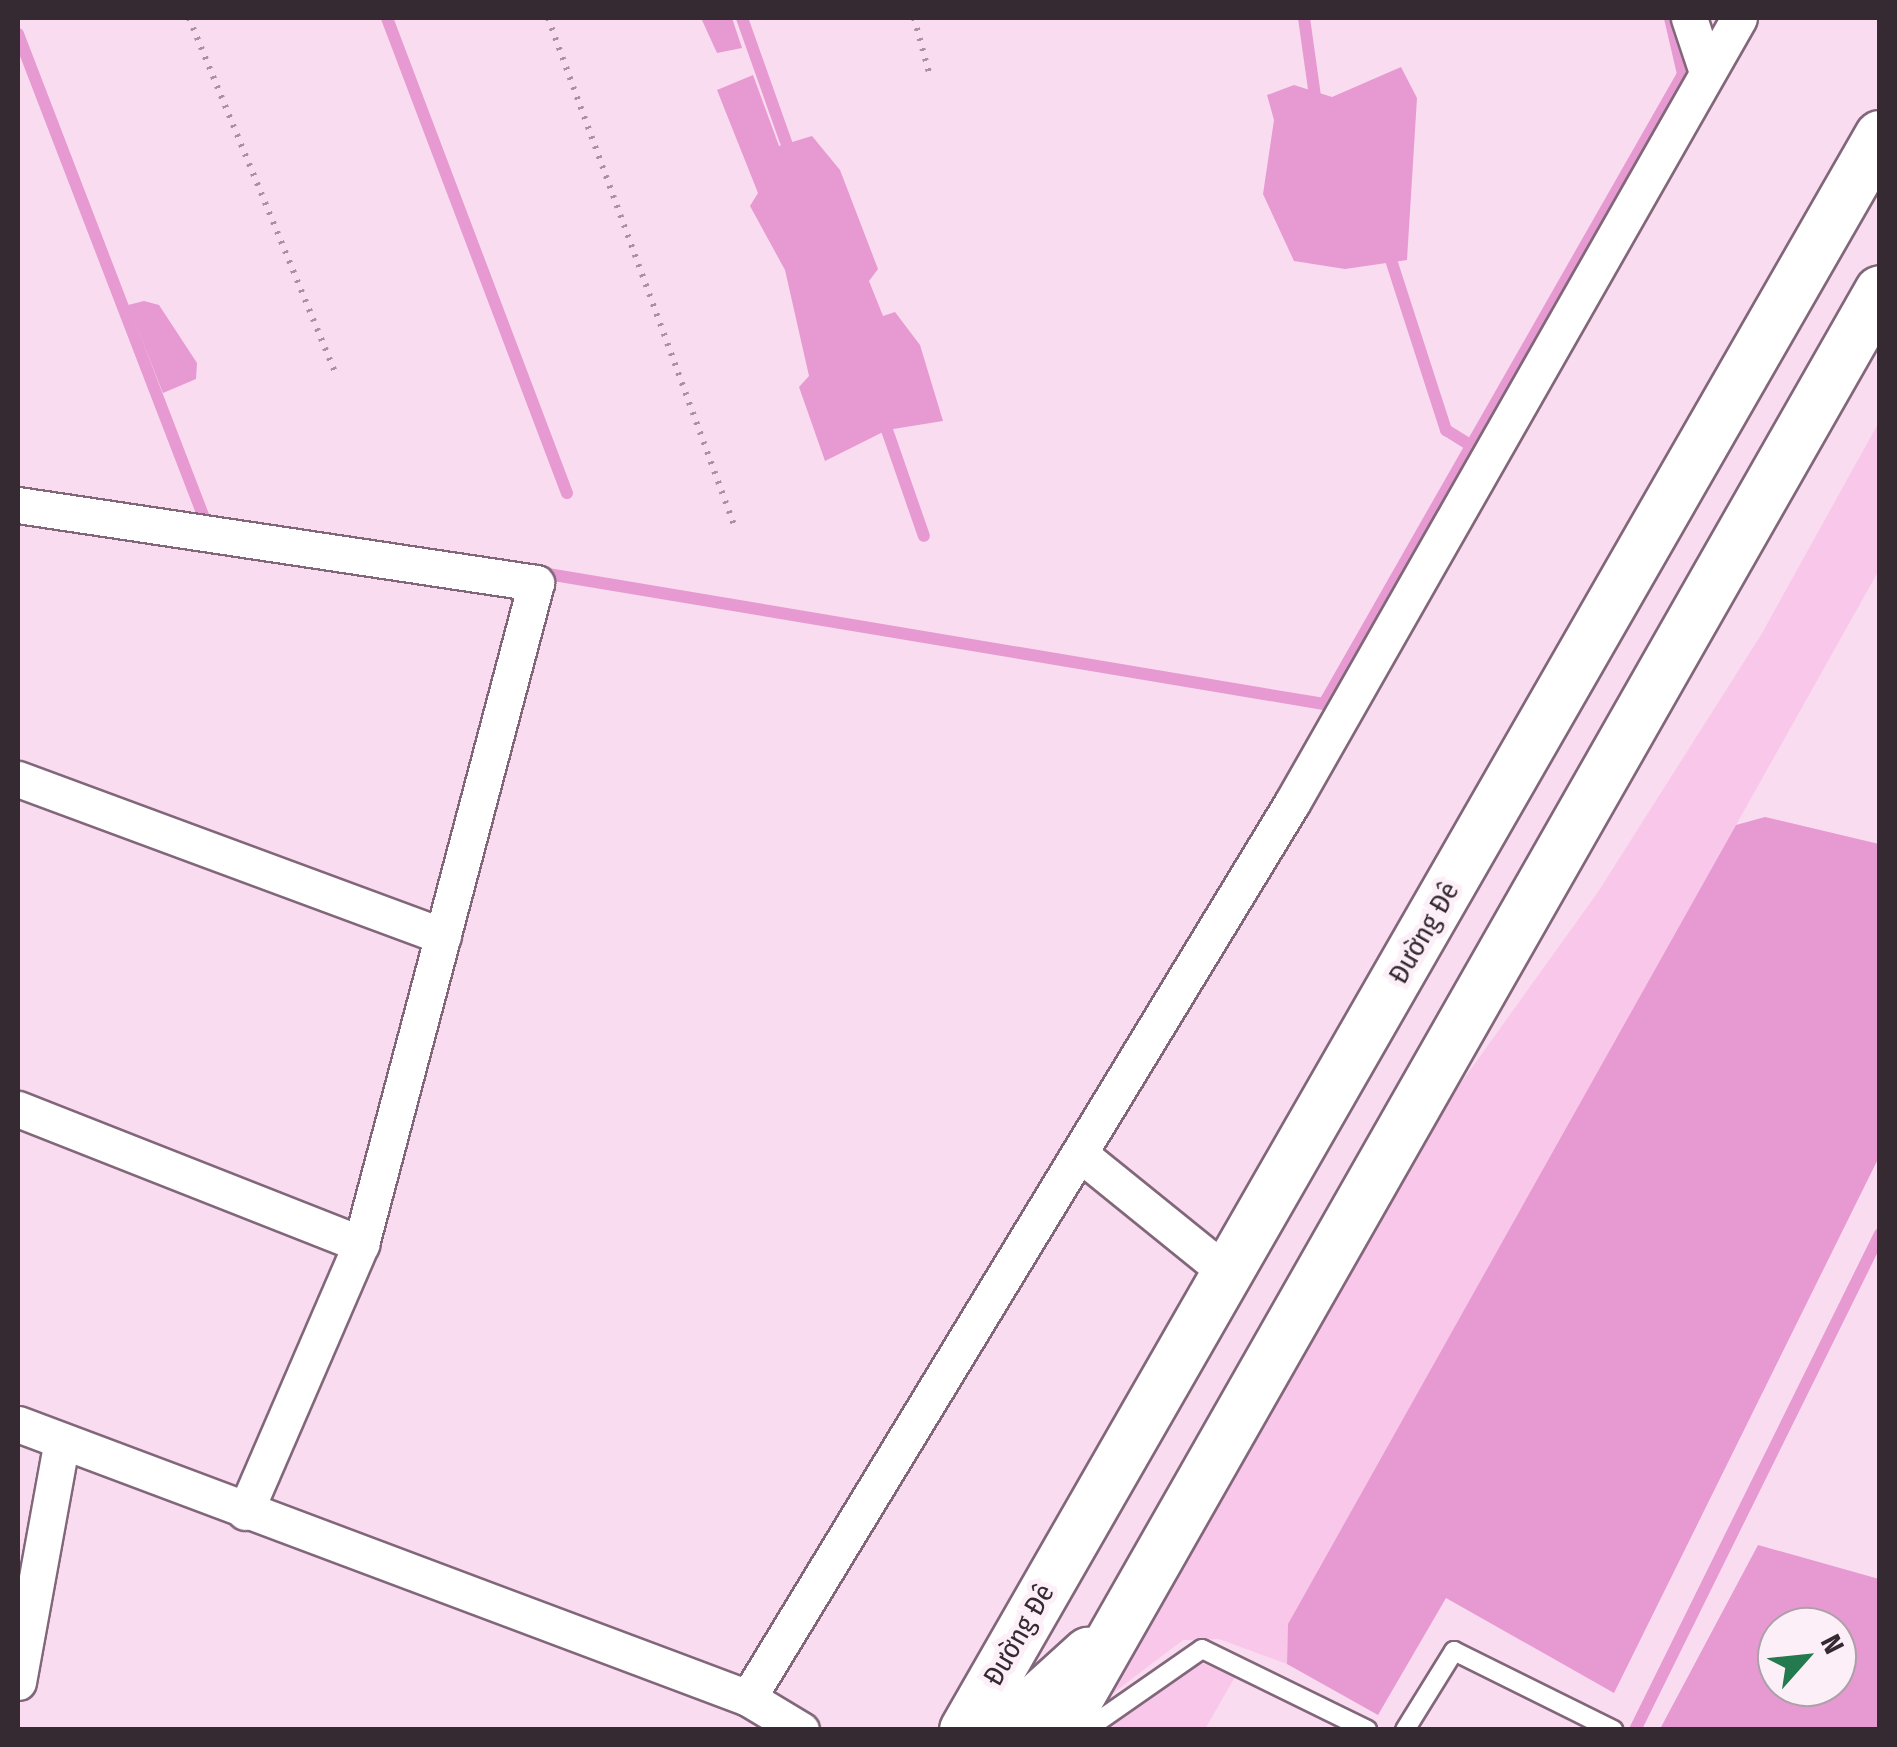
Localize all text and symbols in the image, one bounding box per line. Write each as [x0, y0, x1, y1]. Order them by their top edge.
street label: Đường Đê [1382, 876, 1466, 990]
street label: Đường Đê [977, 1578, 1061, 1692]
north arrow [1757, 1607, 1857, 1707]
text: N [1814, 1629, 1851, 1659]

